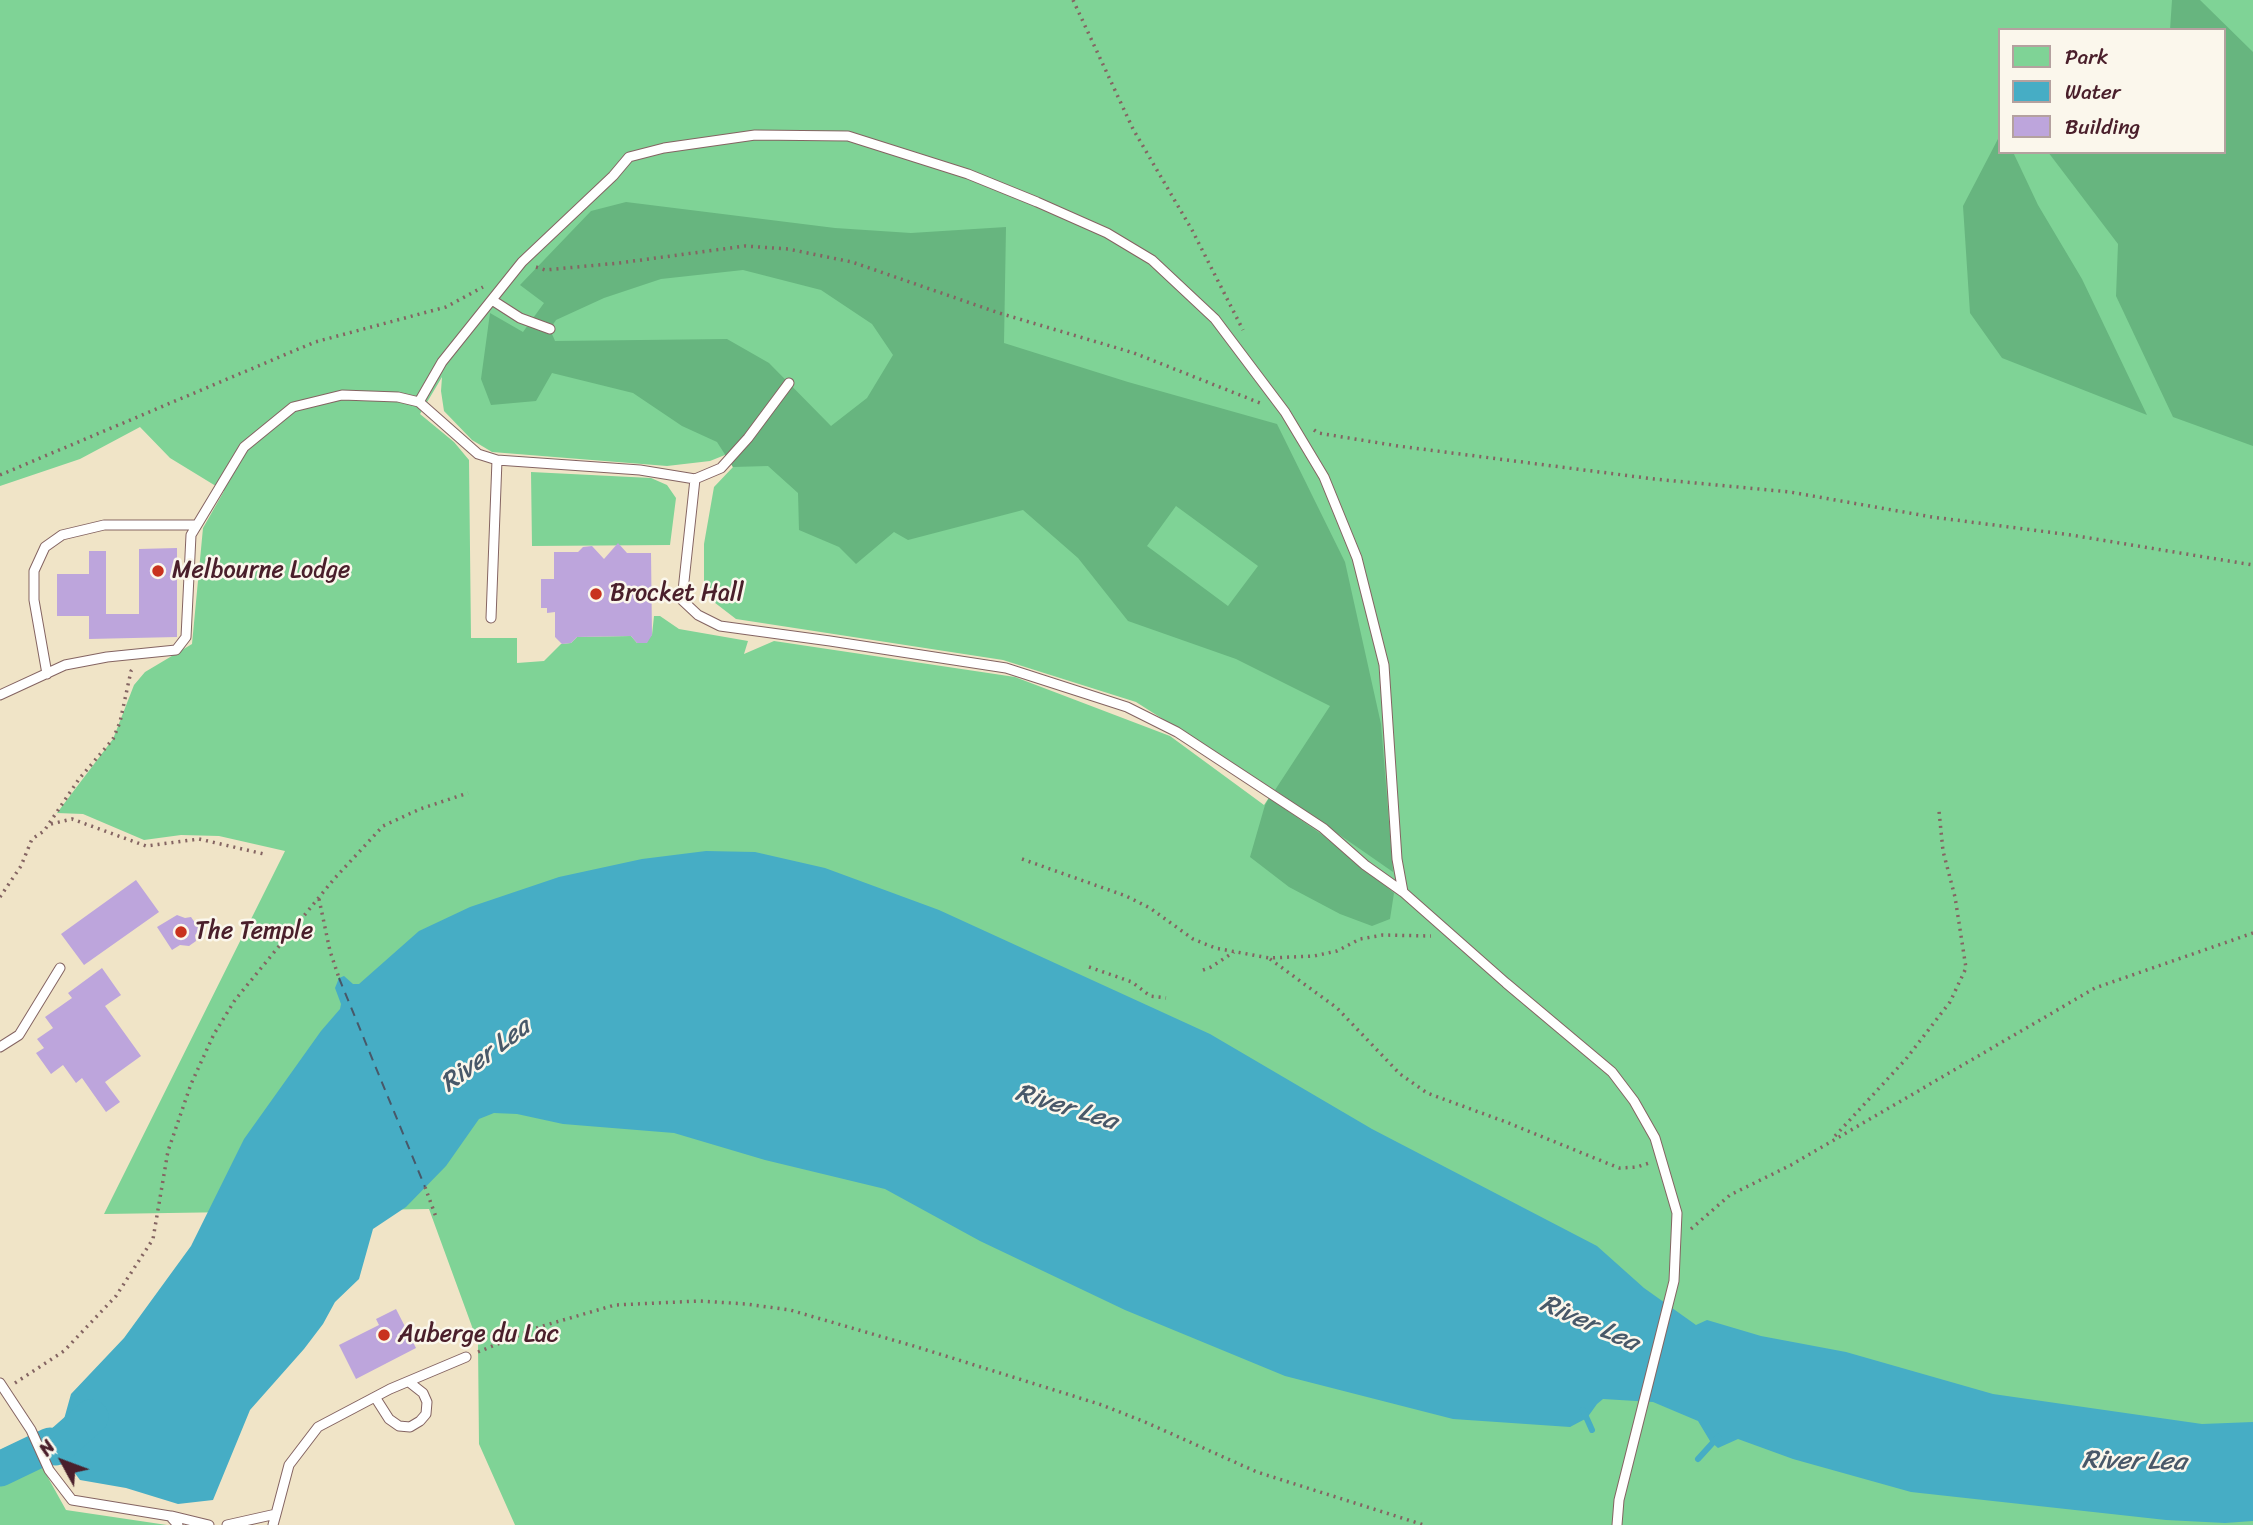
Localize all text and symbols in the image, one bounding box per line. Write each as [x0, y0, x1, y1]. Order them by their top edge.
legend [1997, 28, 2225, 154]
text: Park [2065, 38, 2108, 76]
text: Water [2065, 73, 2120, 111]
text: Building [2065, 108, 2140, 146]
place label: Melbourne Lodge [172, 557, 350, 585]
marker: Melbourne Lodge [150, 563, 166, 579]
place label: Brocket Hall [610, 580, 744, 608]
marker: Brocket Hall [588, 586, 604, 602]
place label: The Temple [195, 918, 313, 946]
marker: The Temple [173, 924, 189, 940]
water label: River Lea [435, 1012, 537, 1100]
water label: River Lea [1012, 1078, 1120, 1138]
water label: River Lea [1535, 1289, 1643, 1359]
place label: Auberge du Lac [398, 1321, 559, 1349]
marker: Auberge du Lac [376, 1327, 392, 1343]
north arrow [28, 1427, 98, 1497]
text: N [30, 1432, 64, 1464]
water label: River Lea [2082, 1445, 2186, 1479]

